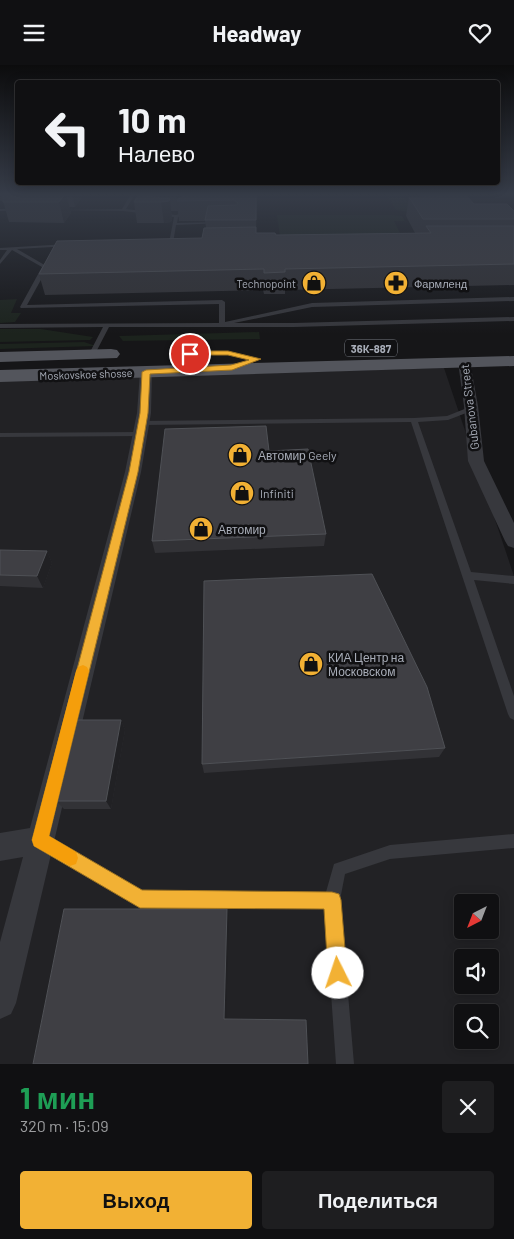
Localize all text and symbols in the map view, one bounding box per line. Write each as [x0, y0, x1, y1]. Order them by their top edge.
icon: menu [20, 19, 48, 47]
icon: heart [466, 19, 494, 47]
text: Headway [213, 20, 301, 46]
text: 10 m [118, 98, 187, 140]
icon: left [35, 100, 100, 165]
text: Налево [118, 140, 195, 166]
shop icon: Technopoint [301, 270, 327, 296]
pharmacy icon: Фармленд [383, 270, 409, 296]
place label: Technopoint [236, 277, 296, 290]
place label: Фармленд [414, 277, 468, 290]
pin [169, 333, 211, 375]
road number: 36К-887 [345, 339, 397, 357]
icon: arrive [176, 340, 204, 368]
street label: Gubanova Street [457, 363, 481, 451]
street label: Moskovskoe shosse [39, 366, 133, 382]
shop icon: Автомир Geely [227, 442, 253, 468]
place label: Автомир Geely [258, 448, 337, 463]
shop icon: Infiniti [229, 480, 255, 506]
place label: Infiniti [260, 486, 294, 500]
shop icon: Автомир [188, 516, 214, 542]
place label: Автомир [218, 522, 266, 537]
place label: КИА Центр на Московском [328, 650, 404, 678]
shop icon: КИА Центр на Московском [298, 651, 324, 677]
north arrow [454, 894, 499, 939]
map controls [454, 894, 499, 1049]
position arrow [311, 946, 363, 998]
button: sound [454, 949, 499, 994]
button: search [454, 1004, 499, 1049]
text: 1 мин [20, 1079, 95, 1115]
button: close [442, 1081, 494, 1133]
text: 320 m · 15:09 [20, 1116, 109, 1135]
button: Выход [20, 1171, 252, 1229]
button: Поделиться [262, 1171, 494, 1229]

